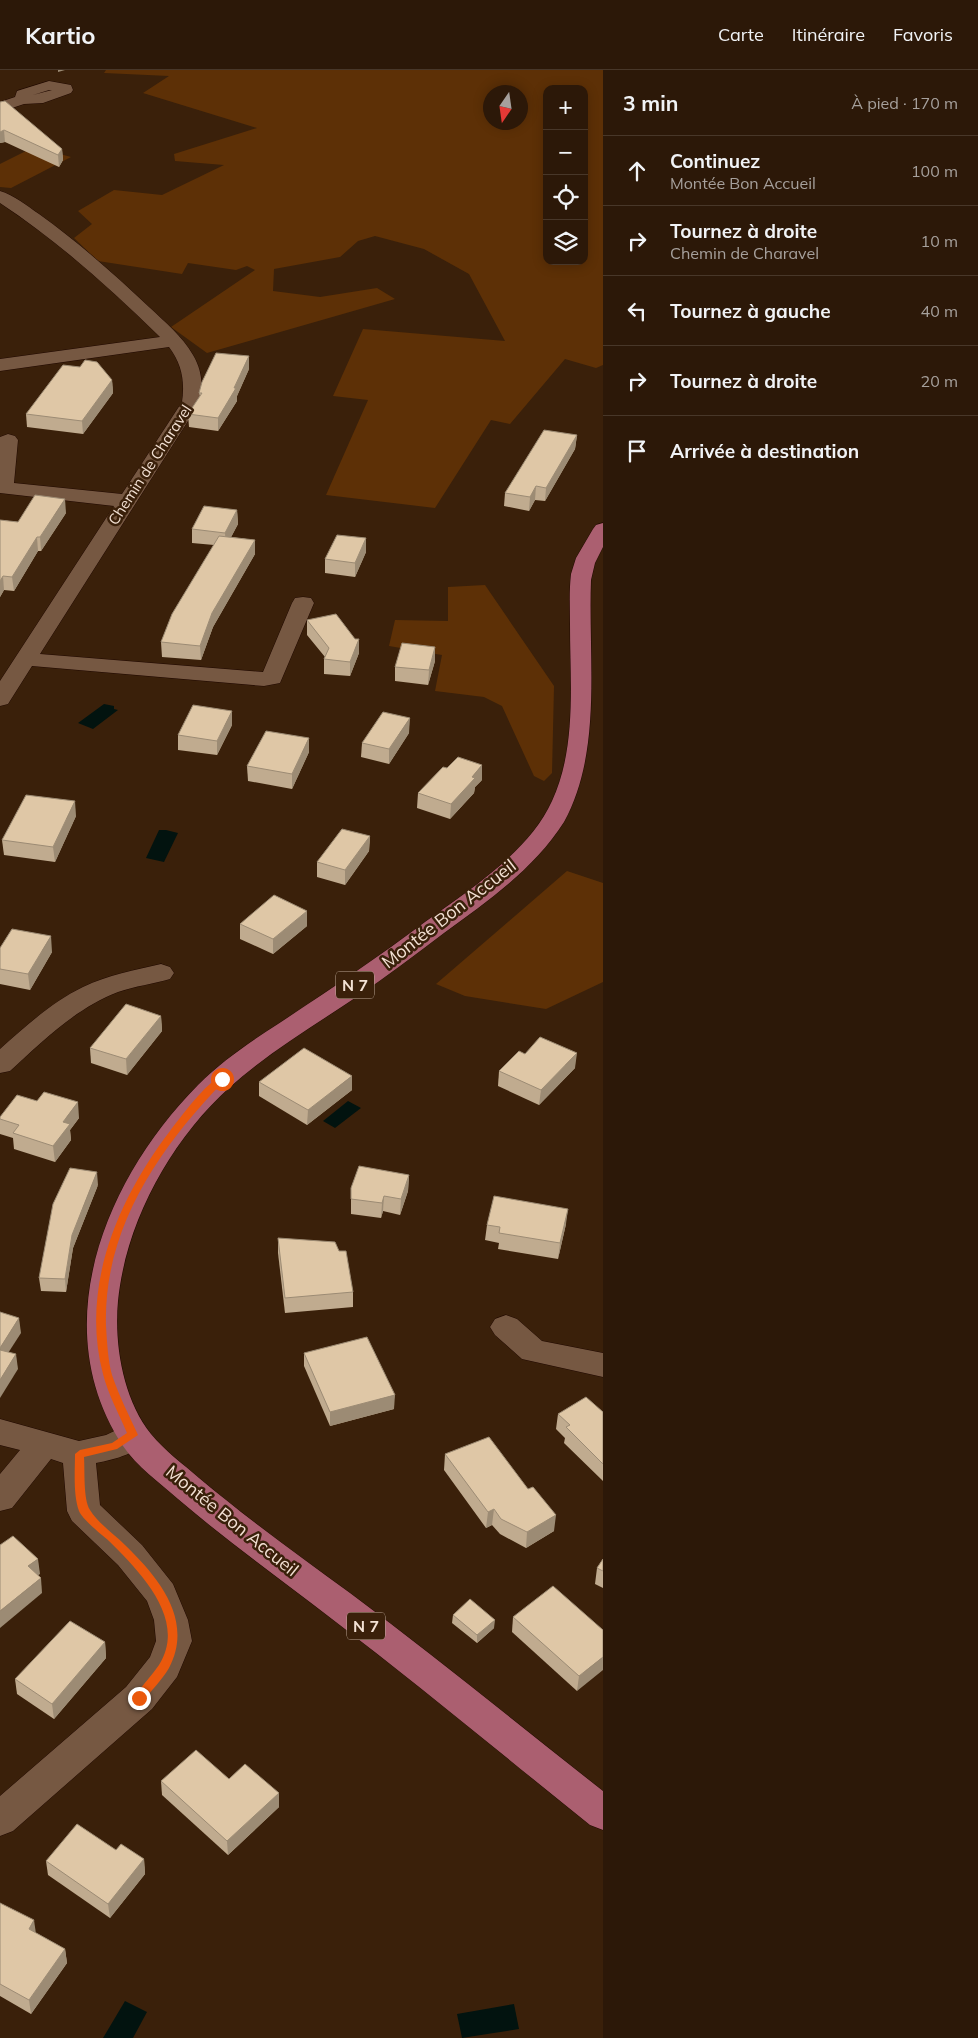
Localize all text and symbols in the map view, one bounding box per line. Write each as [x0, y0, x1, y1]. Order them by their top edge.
text: Kartio [25, 20, 96, 50]
text: Carte [718, 23, 764, 46]
text: Itinéraire [792, 23, 865, 46]
text: Favoris [893, 23, 953, 46]
north arrow [483, 85, 528, 130]
map controls [543, 85, 588, 265]
button: + [543, 85, 588, 130]
text: 3 min [623, 90, 678, 116]
text: À pied · 170 m [851, 93, 958, 113]
button: − [543, 130, 588, 175]
text: Continuez [670, 149, 760, 173]
icon: ahead [623, 157, 651, 185]
text: 100 m [911, 161, 958, 181]
text: Montée Bon Accueil [670, 173, 816, 193]
button: locate [543, 175, 588, 220]
text: Tournez à droite [670, 219, 817, 243]
button: layers [543, 220, 588, 265]
icon: right [623, 227, 651, 255]
text: 10 m [921, 231, 958, 251]
text: Chemin de Charavel [670, 243, 819, 263]
icon: left [623, 297, 651, 325]
text: Tournez à gauche [670, 299, 831, 323]
text: 40 m [921, 301, 958, 321]
icon: right [623, 367, 651, 395]
text: Tournez à droite [670, 369, 817, 393]
text: 20 m [921, 371, 958, 391]
street label: Chemin de Charavel [104, 401, 196, 528]
icon: arrive [623, 437, 651, 465]
text: Arrivée à destination [670, 439, 859, 463]
street label: Montée Bon Accueil [377, 854, 520, 973]
road number: N 7 [336, 972, 374, 998]
route start [211, 1068, 234, 1091]
street label: Montée Bon Accueil [161, 1460, 303, 1581]
road number: N 7 [347, 1612, 385, 1640]
route end [128, 1687, 151, 1710]

